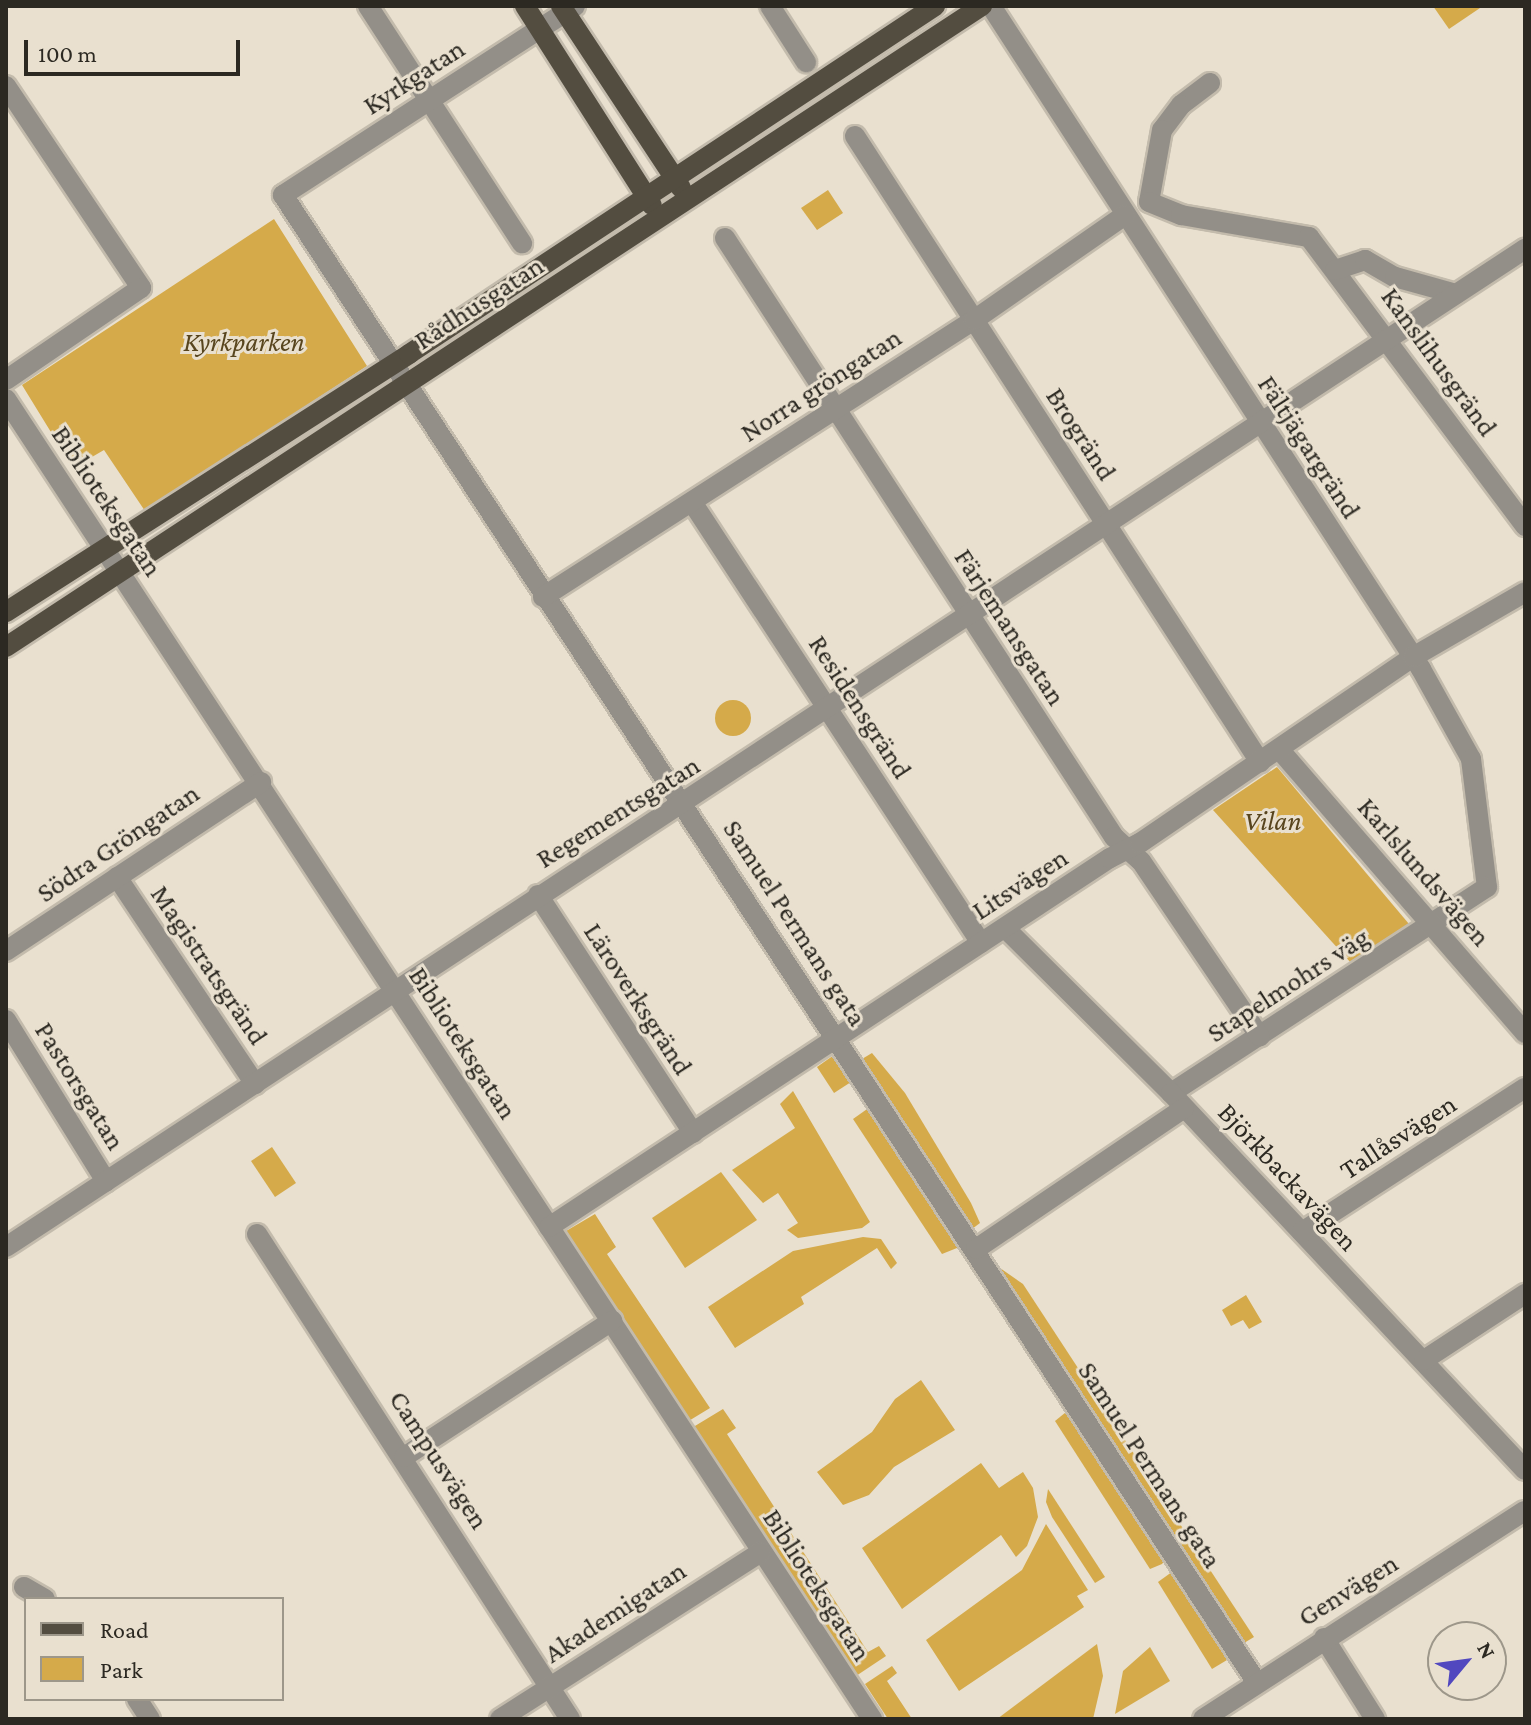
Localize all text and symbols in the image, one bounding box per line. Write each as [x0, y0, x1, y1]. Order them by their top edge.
scale bar [28, 24, 244, 74]
street label: Kyrkgatan [357, 32, 471, 122]
text: 100 m [38, 40, 97, 67]
street label: Rådhusgatan [408, 249, 550, 357]
street label: Kanslihusgränd [1374, 281, 1504, 443]
street label: Norra gröngatan [734, 321, 908, 449]
park label: Kyrkparken [183, 325, 305, 359]
street label: Fältjägargränd [1250, 369, 1368, 525]
street label: Brogränd [1039, 381, 1123, 487]
street label: Biblioteksgatan [44, 419, 170, 583]
street label: Färjemansgatan [947, 542, 1073, 712]
street label: Residensgränd [801, 629, 919, 785]
street label: Regementsgatan [530, 748, 706, 876]
street label: Södra Gröngatan [30, 776, 206, 910]
street label: Karlslundsvägen [1350, 791, 1498, 953]
park label: Vilan [1244, 804, 1302, 838]
street label: Samuel Permans gata [716, 814, 874, 1032]
street label: Litsvägen [966, 841, 1074, 927]
street label: Magistratsgränd [143, 879, 275, 1051]
street label: Läroverksgränd [576, 917, 700, 1081]
street label: Stapelmohrs väg [1201, 920, 1375, 1050]
street label: Biblioteksgatan [401, 961, 525, 1125]
street label: Pastorsgatan [27, 1016, 133, 1156]
street label: Tallåsvägen [1333, 1087, 1463, 1187]
street label: Björkbackavägen [1211, 1096, 1365, 1258]
street label: Samuel Permans gata [1071, 1356, 1229, 1574]
street label: Campusvägen [382, 1384, 496, 1536]
street label: Biblioteksgatan [755, 1503, 879, 1667]
street label: Genvägen [1292, 1546, 1404, 1634]
street label: Akademigatan [538, 1554, 692, 1670]
legend [24, 1597, 284, 1701]
text: Road [100, 1616, 149, 1643]
north arrow [1427, 1621, 1507, 1701]
text: N [1472, 1637, 1501, 1663]
text: Park [100, 1656, 143, 1683]

